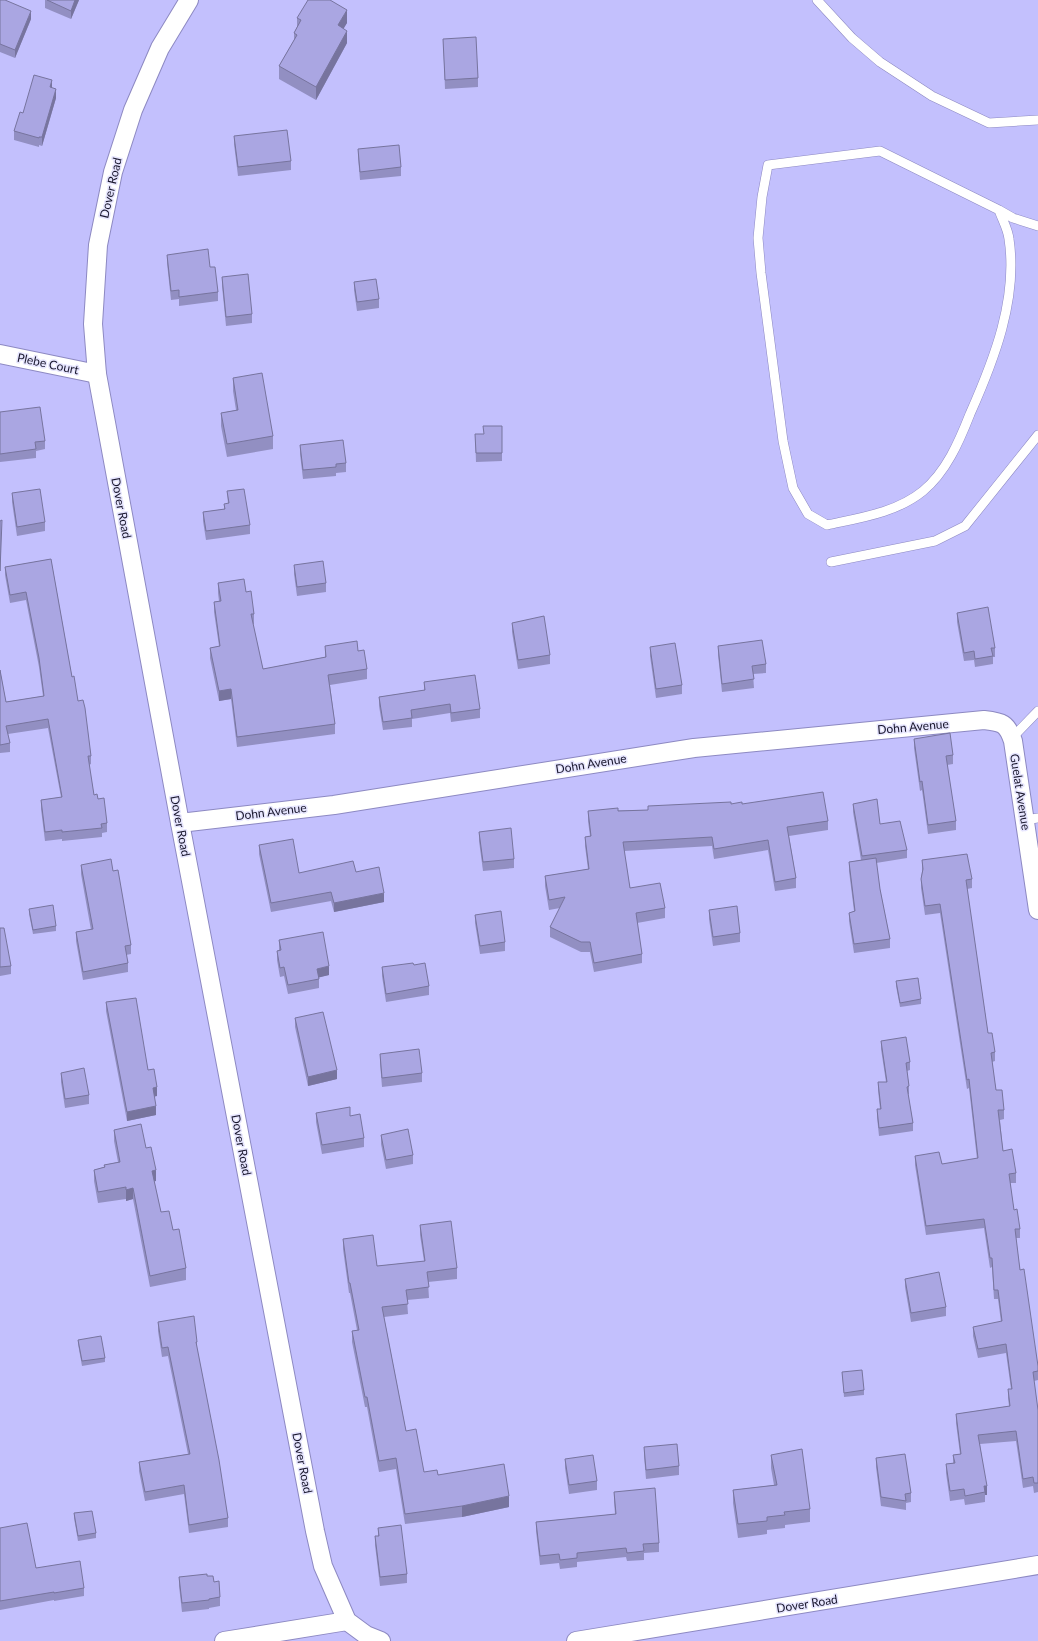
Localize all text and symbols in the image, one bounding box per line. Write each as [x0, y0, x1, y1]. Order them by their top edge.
street label: Dover Road [96, 156, 125, 220]
street label: Plebe Court [16, 350, 81, 377]
street label: Dover Road [108, 476, 135, 540]
street label: Dohn Avenue [877, 716, 949, 737]
street label: Dohn Avenue [554, 750, 627, 777]
street label: Guelat Avenue [1007, 753, 1034, 831]
street label: Dover Road [167, 794, 194, 858]
street label: Dohn Avenue [234, 800, 307, 823]
street label: Dover Road [228, 1113, 255, 1177]
street label: Dover Road [289, 1431, 316, 1495]
street label: Dover Road [775, 1591, 839, 1616]

